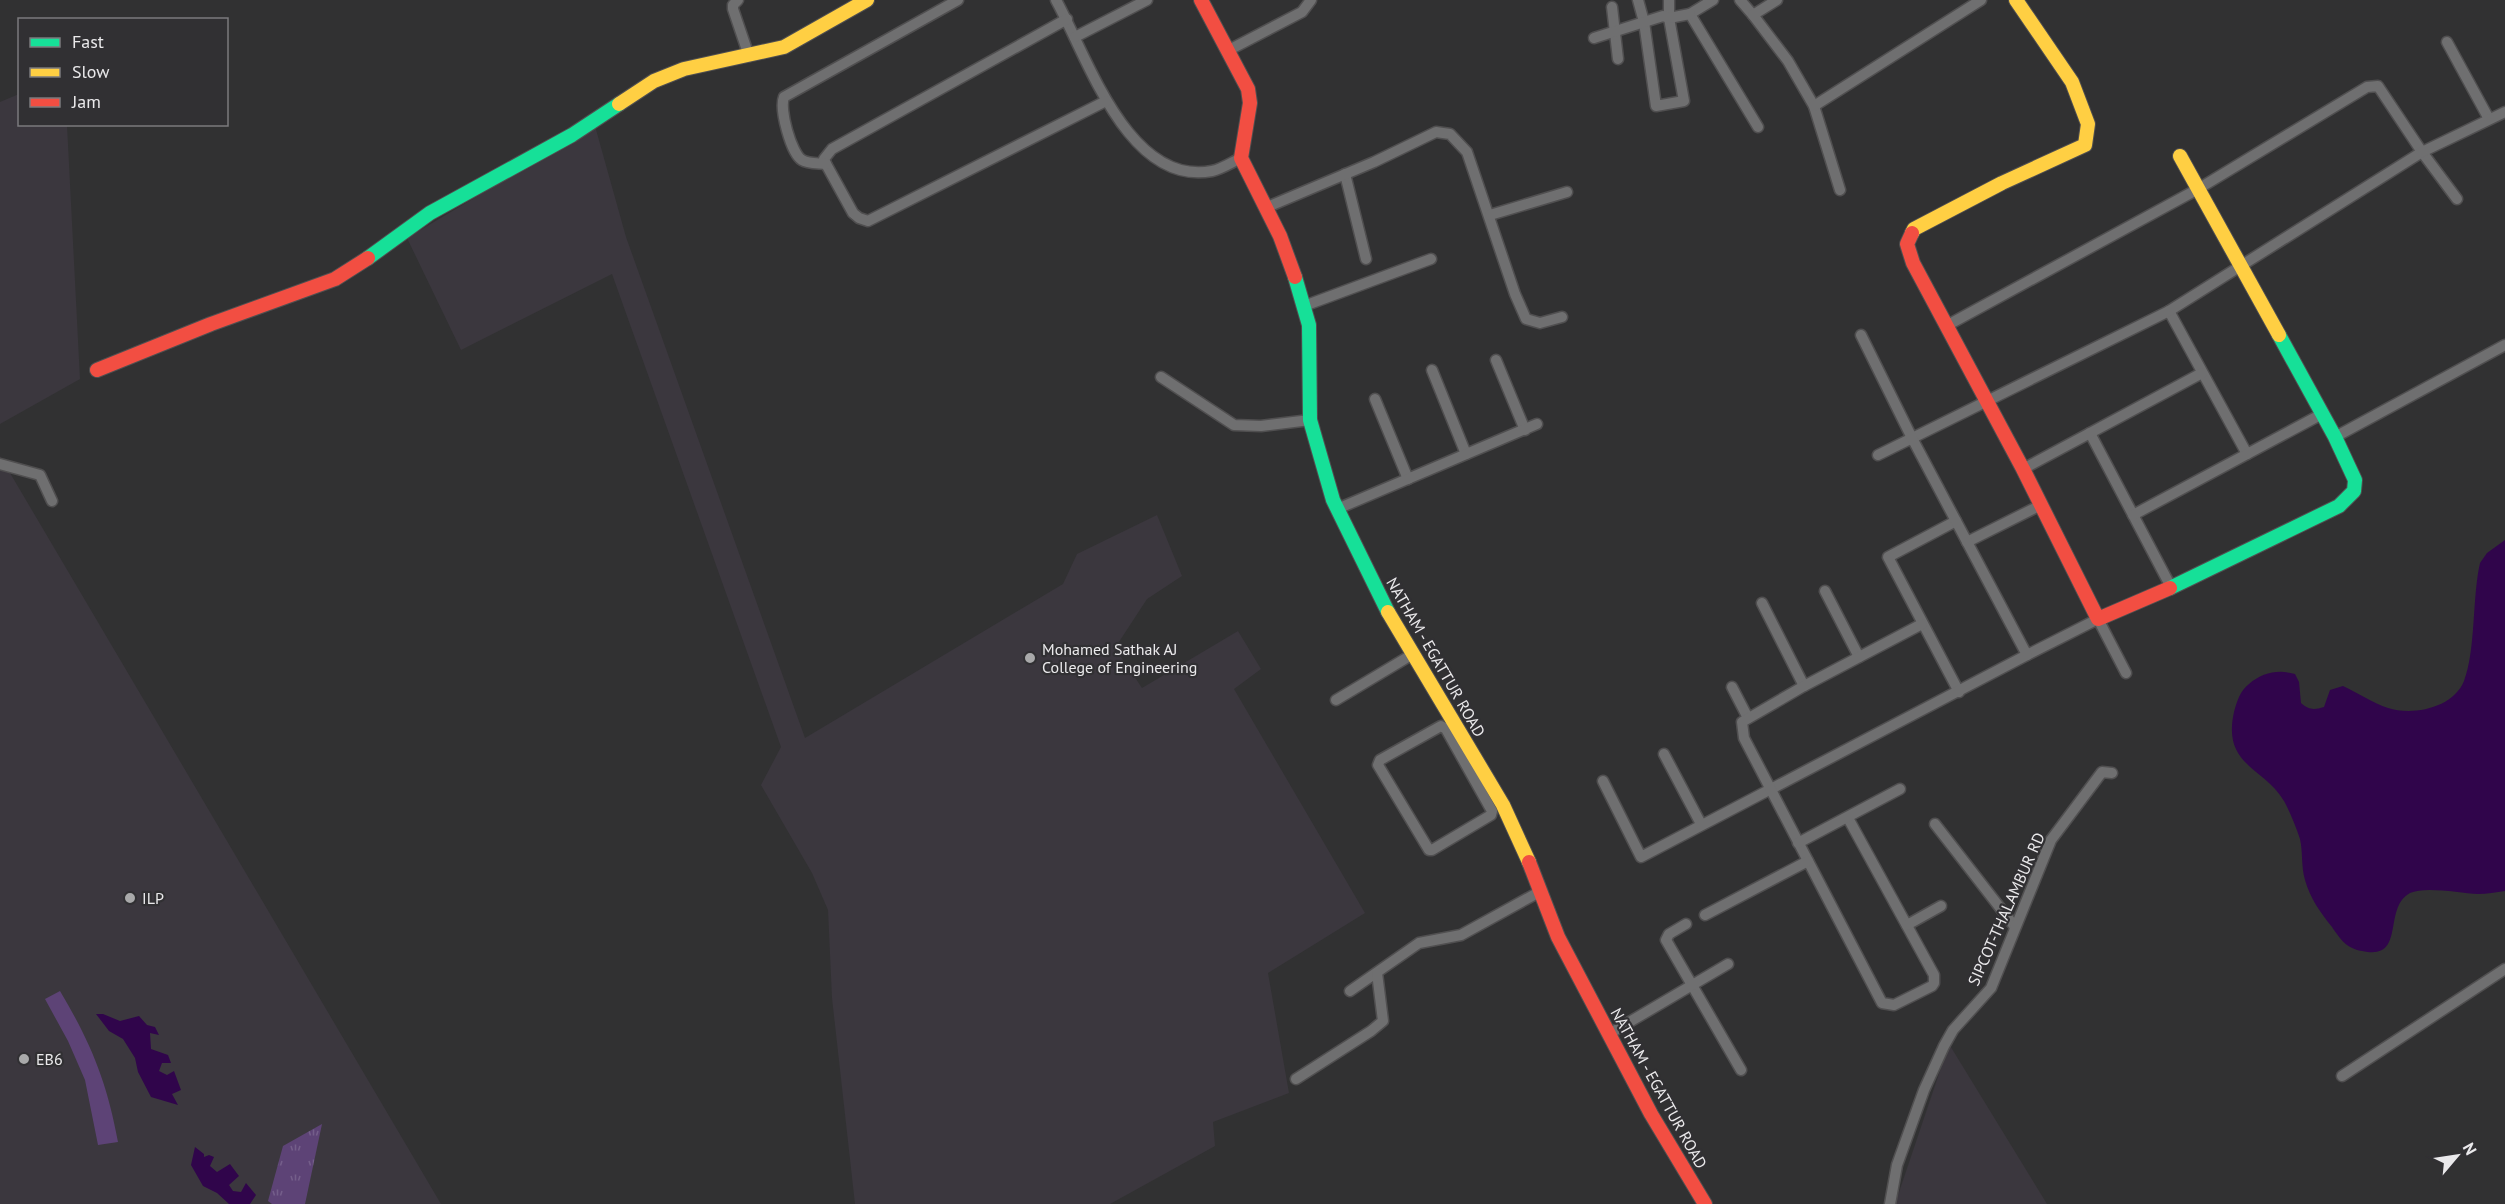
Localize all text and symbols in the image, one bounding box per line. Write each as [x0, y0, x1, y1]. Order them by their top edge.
legend [18, 18, 228, 126]
text: Fast [72, 30, 104, 53]
text: Slow [72, 60, 110, 83]
text: Jam [71, 90, 101, 113]
street label: NATHAM - EGATTUR ROAD [1382, 574, 1490, 740]
place label: Mohamed Sathak AJ College of Engineering [1042, 639, 1197, 677]
marker: Mohamed Sathak AJ College of Engineering [1023, 651, 1037, 665]
street label: SIPCOT-THALAMBUR RD [1963, 829, 2049, 989]
place label: ILP [142, 888, 164, 908]
marker: ILP [123, 891, 137, 905]
street label: NATHAM - EGATTUR ROAD [1606, 1004, 1712, 1172]
place label: EB6 [36, 1049, 63, 1069]
marker: EB6 [17, 1052, 31, 1066]
north arrow [2427, 1126, 2487, 1186]
text: N [2459, 1139, 2481, 1158]

